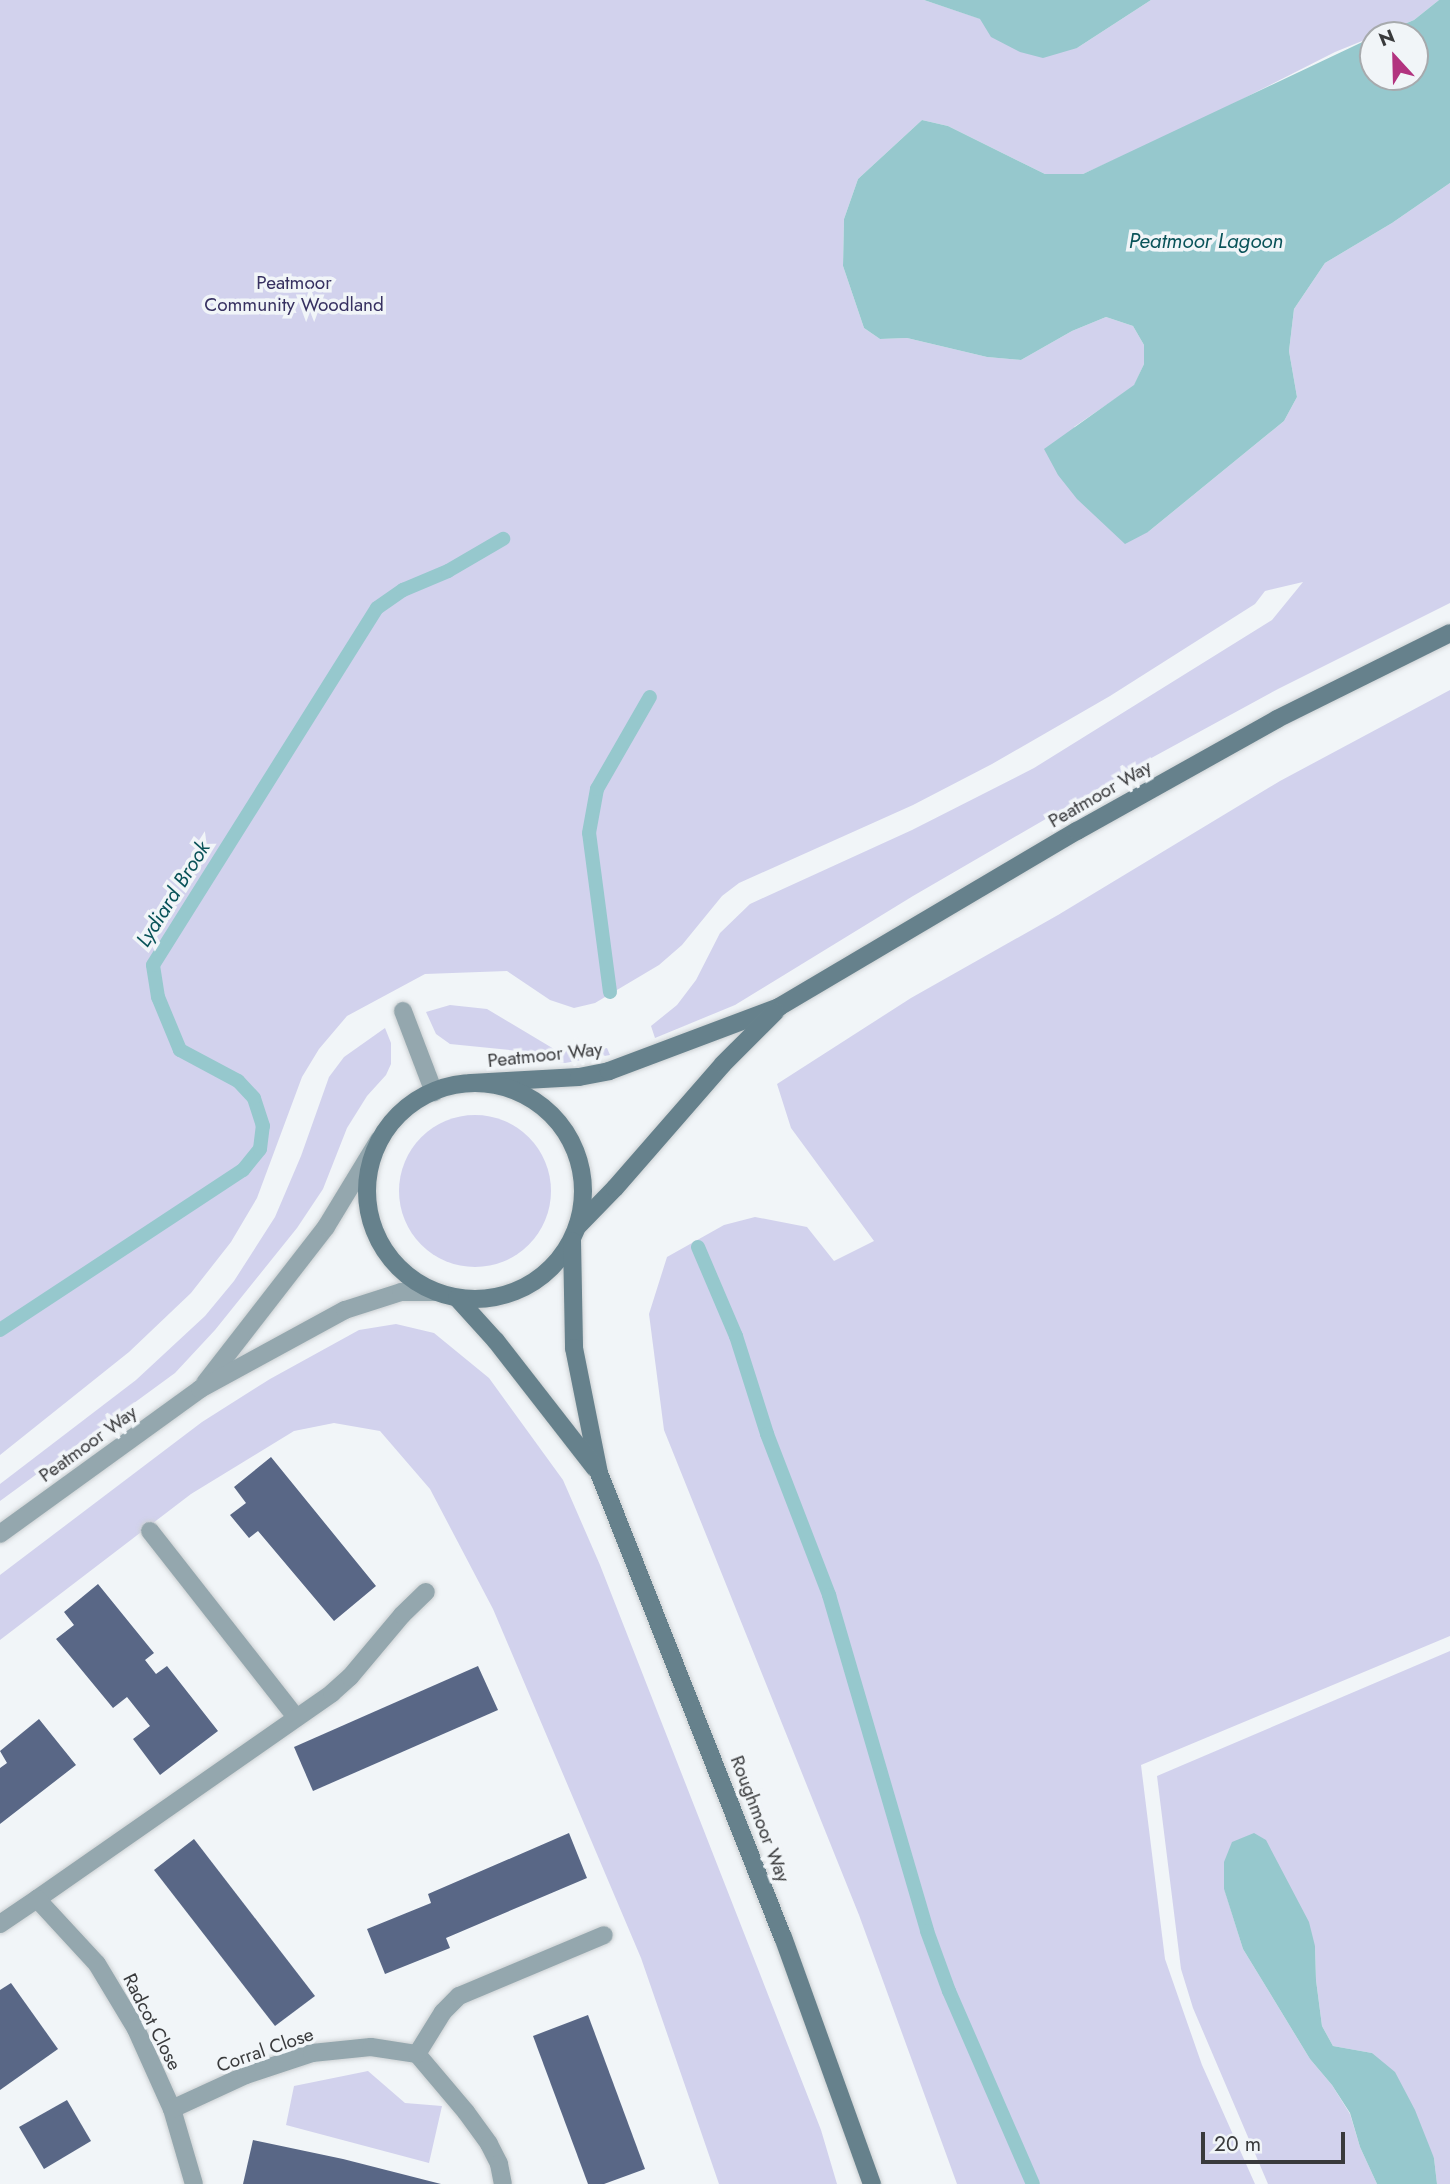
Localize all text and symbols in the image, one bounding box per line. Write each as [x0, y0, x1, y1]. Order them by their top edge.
north arrow [1359, 21, 1429, 91]
text: N [1375, 23, 1399, 53]
water label: Peatmoor Lagoon [1129, 228, 1283, 254]
park label: Peatmoor Community Woodland [204, 272, 384, 316]
street label: Peatmoor Way [1044, 755, 1156, 833]
water label: Lydiard Brook [131, 837, 215, 951]
street label: Peatmoor Way [486, 1038, 604, 1072]
street label: Peatmoor Way [35, 1401, 141, 1487]
street label: Roughmoor Way [725, 1752, 795, 1886]
street label: Radcot Close [118, 1970, 186, 2074]
street label: Corral Close [214, 2023, 316, 2077]
scale bar [1205, 2118, 1348, 2162]
text: 20 m [1214, 2129, 1261, 2159]

